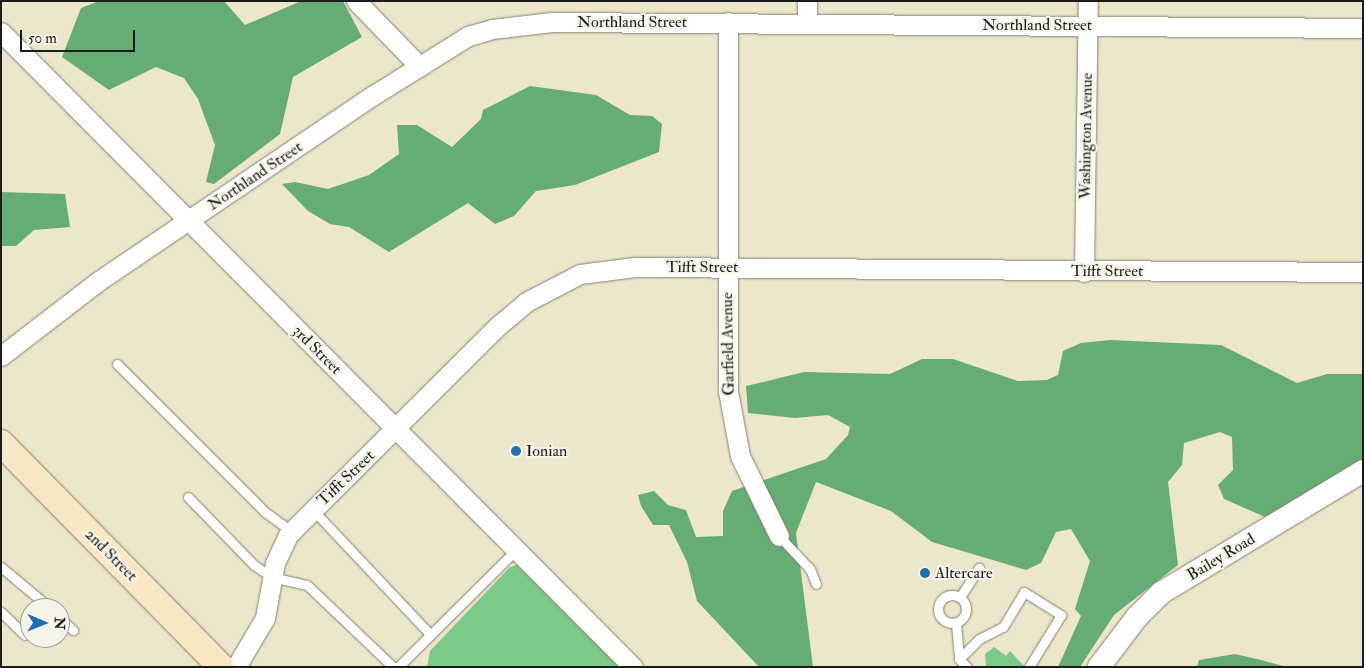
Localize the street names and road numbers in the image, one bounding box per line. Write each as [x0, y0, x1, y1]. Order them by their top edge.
street label: Northland Street [577, 12, 687, 32]
street label: Northland Street [982, 15, 1092, 35]
street label: Washington Avenue [1075, 73, 1097, 199]
street label: Northland Street [204, 137, 306, 215]
street label: Tifft Street [666, 257, 738, 277]
street label: Tifft Street [1071, 261, 1143, 281]
street label: Garfield Avenue [718, 292, 738, 396]
street label: 3rd Street [288, 321, 346, 379]
street label: Tifft Street [313, 446, 379, 510]
street label: 2nd Street [81, 525, 141, 585]
street label: Bailey Road [1184, 529, 1258, 585]

